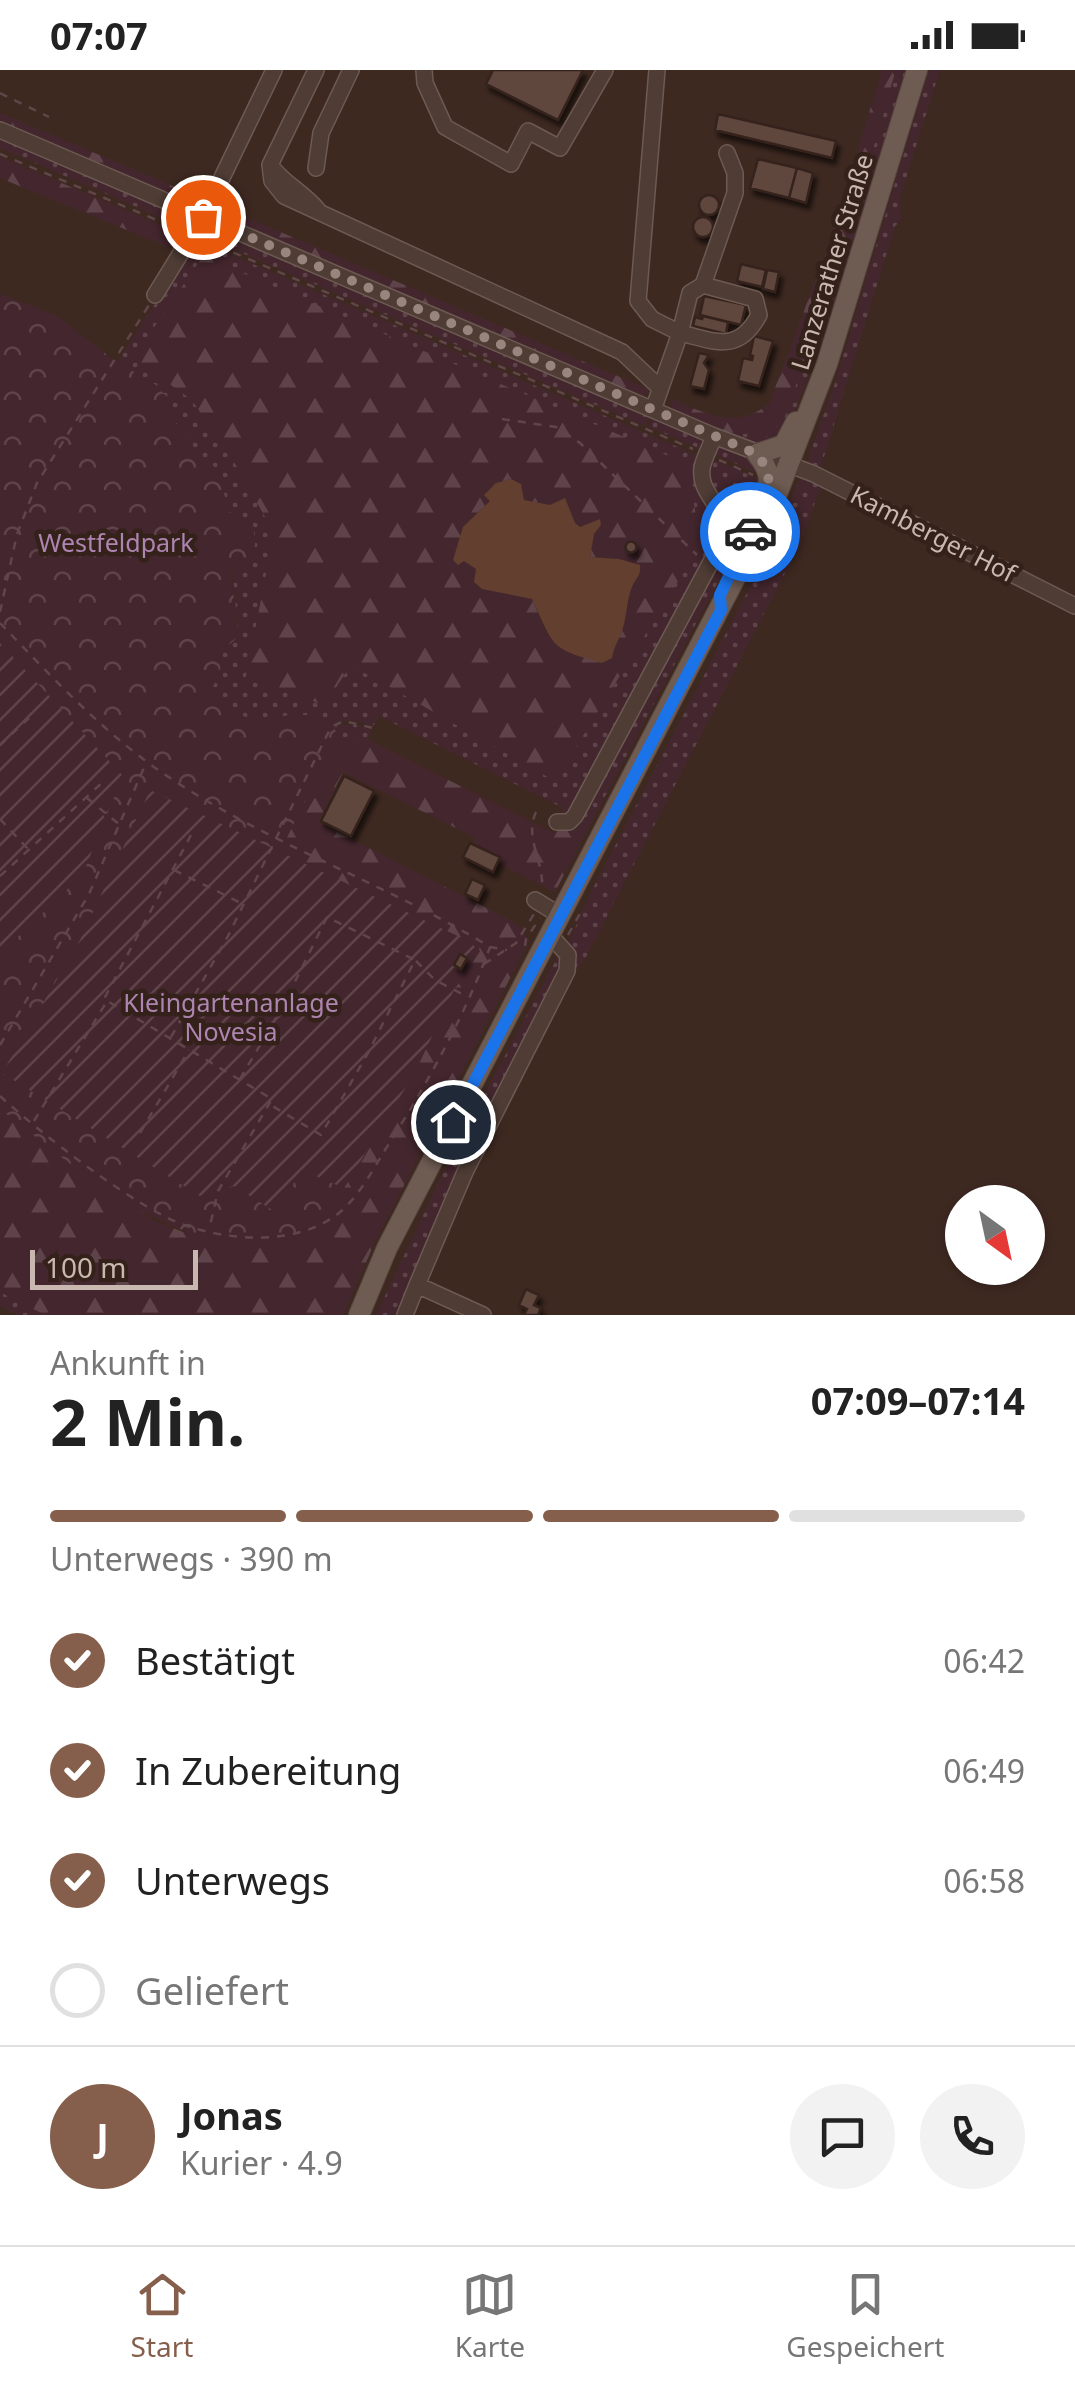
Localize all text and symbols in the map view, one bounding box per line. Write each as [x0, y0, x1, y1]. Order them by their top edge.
text: 07:07 [50, 9, 148, 61]
street label: Lanzerather Straße [782, 150, 880, 374]
pin [161, 175, 246, 260]
icon: bag [176, 190, 231, 245]
street label: Kamberger Hof [845, 477, 1023, 590]
courier [700, 482, 800, 582]
icon: car [723, 505, 778, 560]
park label: Westfeldpark [38, 525, 194, 559]
park label: Kleingartenanlage Novesia [123, 985, 339, 1048]
pin [411, 1080, 496, 1165]
icon: home [426, 1095, 481, 1150]
north arrow [945, 1185, 1045, 1285]
map controls [945, 1185, 1045, 1285]
scale bar [30, 1245, 198, 1290]
text: 100 m [45, 1248, 127, 1286]
text: Ankunft in [50, 1341, 206, 1384]
text: 07:09–07:14 [811, 1374, 1025, 1426]
text: 2 Min. [50, 1377, 245, 1465]
text: Unterwegs · 390 m [50, 1537, 333, 1580]
icon: check [50, 1633, 105, 1688]
text: Bestätigt [135, 1634, 295, 1686]
text: 06:42 [943, 1639, 1025, 1682]
icon: check [50, 1743, 105, 1798]
text: In Zubereitung [135, 1744, 402, 1796]
text: 06:49 [943, 1749, 1025, 1792]
icon: check [50, 1853, 105, 1908]
text: Unterwegs [135, 1854, 330, 1906]
text: 06:58 [943, 1859, 1025, 1902]
text: Geliefert [135, 1964, 289, 2016]
button: chat [790, 2084, 895, 2189]
button: phone [920, 2084, 1025, 2189]
text: Jonas [180, 2089, 283, 2141]
text: J [96, 2110, 109, 2162]
text: Kurier · 4.9 [180, 2141, 343, 2184]
tab: Start [131, 2267, 193, 2365]
tab: Karte [455, 2267, 525, 2365]
tab: Gespeichert [786, 2267, 944, 2365]

